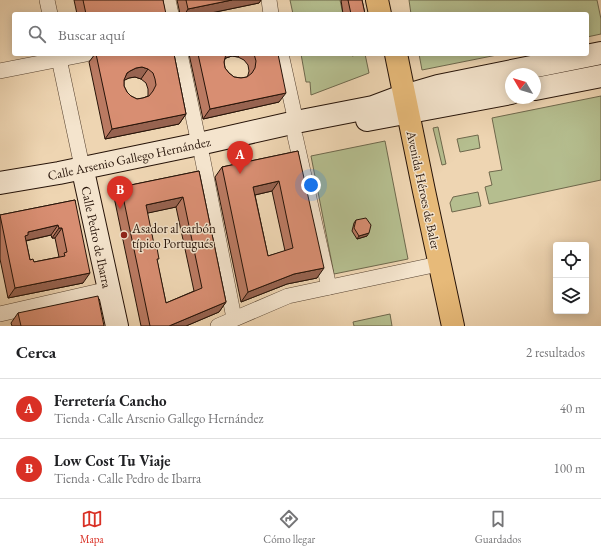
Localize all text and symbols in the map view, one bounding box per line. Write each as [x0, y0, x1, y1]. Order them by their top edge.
search box [12, 12, 589, 56]
icon: search [26, 23, 48, 45]
text: Buscar aquí [58, 25, 125, 44]
north arrow [505, 68, 541, 104]
street label: Avenida Héroes de Baler [402, 128, 445, 252]
street label: Calle Arsenio Gallego Hernández [46, 133, 212, 184]
pin: A [227, 141, 253, 174]
your location [301, 175, 321, 195]
pin: B [107, 176, 133, 209]
street label: Calle Pedro de Ibarra [77, 185, 116, 290]
place label: Asador al carbón típico Portugués [131, 220, 216, 252]
marker: Asador al carbón típico Portugués [119, 230, 129, 240]
map controls [553, 242, 589, 314]
button: locate [553, 242, 589, 278]
button: layers [553, 278, 589, 314]
text: Cerca [16, 341, 56, 363]
text: 2 resultados [526, 344, 585, 361]
text: Ferretería Cancho [54, 391, 167, 410]
text: A [24, 400, 34, 417]
text: 40 m [560, 400, 585, 417]
text: Tienda · Calle Arsenio Gallego Hernández [54, 410, 263, 427]
text: Low Cost Tu Viaje [54, 451, 171, 470]
text: B [25, 460, 33, 477]
text: 100 m [554, 460, 585, 477]
text: Tienda · Calle Pedro de Ibarra [54, 470, 201, 487]
tab: Mapa [80, 508, 104, 546]
tab: Cómo llegar [263, 508, 315, 546]
tab: Guardados [475, 508, 521, 546]

